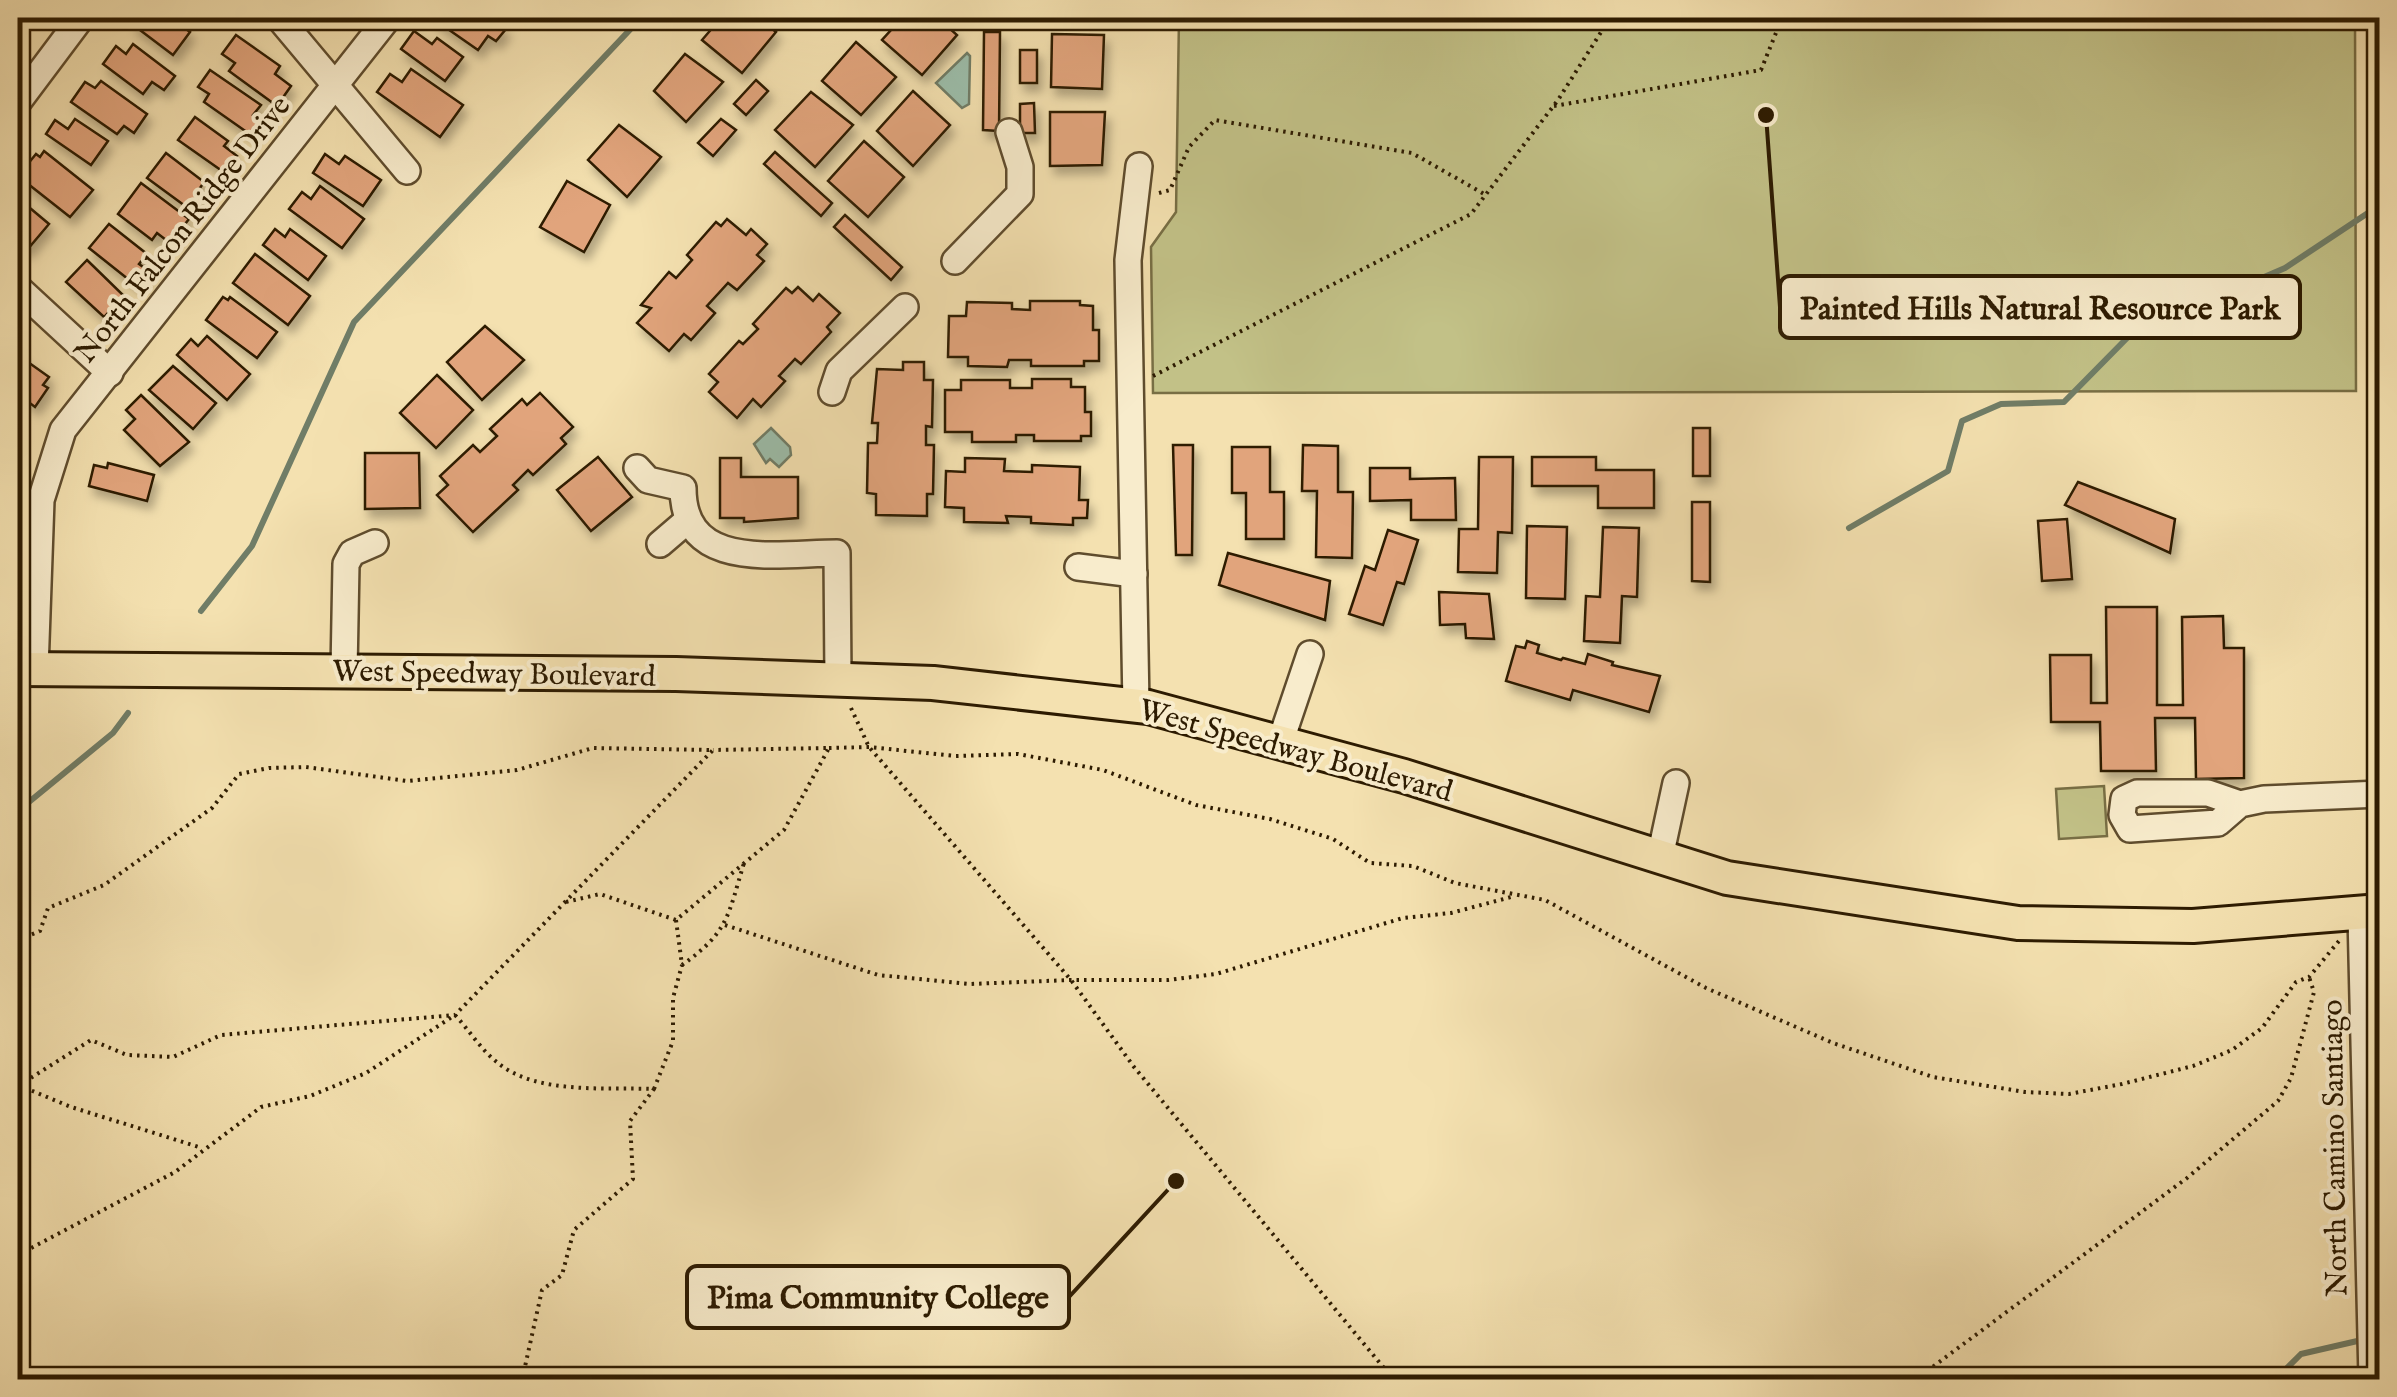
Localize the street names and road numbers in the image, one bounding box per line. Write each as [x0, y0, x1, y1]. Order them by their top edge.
street label: North Falcon Ridge Drive [67, 89, 300, 372]
street label: West Speedway Boulevard [332, 653, 657, 697]
street label: West Speedway Boulevard [1134, 692, 1458, 812]
street label: North Camino Santiago [2314, 999, 2358, 1297]

